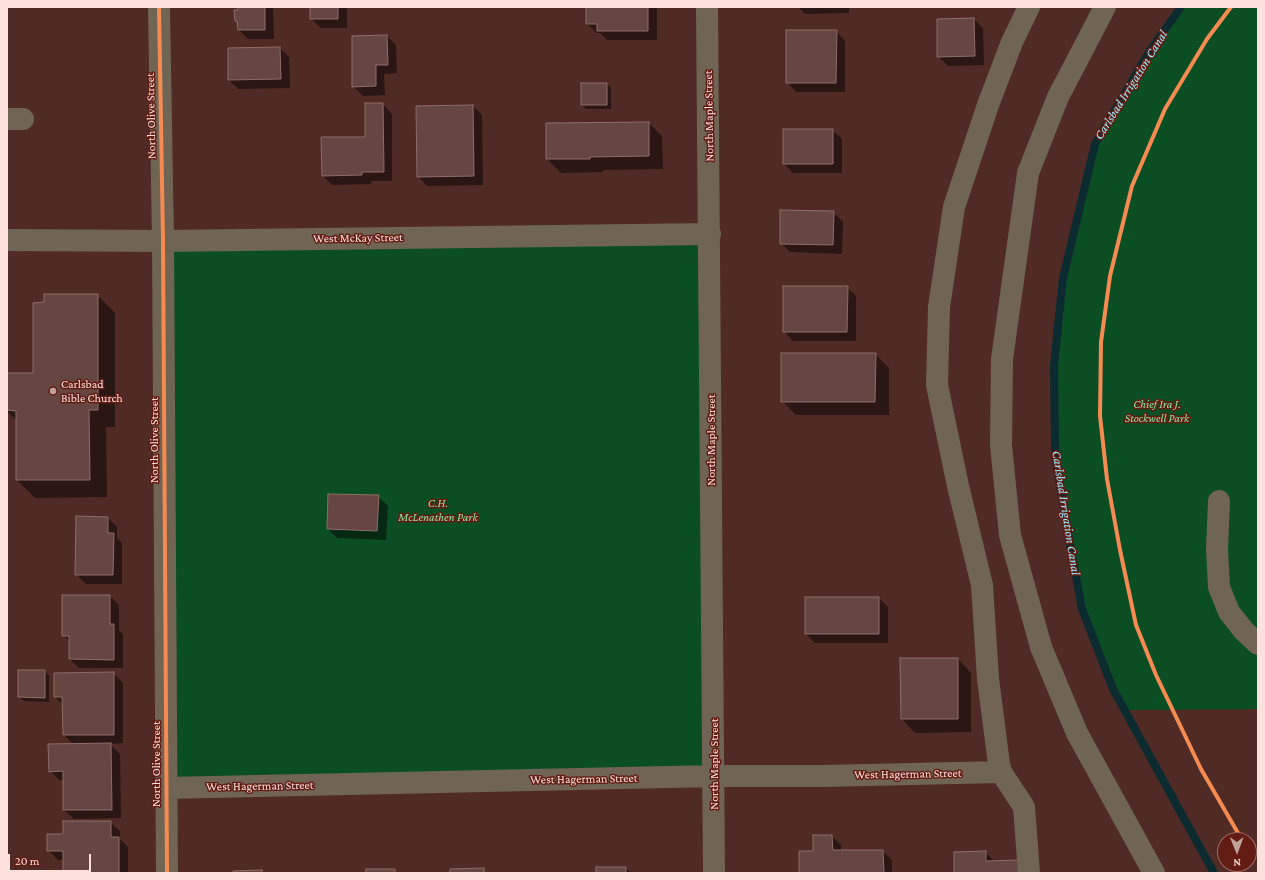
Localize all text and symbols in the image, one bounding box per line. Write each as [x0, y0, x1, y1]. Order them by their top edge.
water label: Carlsbad Irrigation Canal [1091, 28, 1171, 142]
street label: North Maple Street [701, 70, 717, 162]
street label: North Olive Street [143, 73, 159, 159]
street label: West McKay Street [313, 230, 403, 246]
place label: Carlsbad Bible Church [61, 377, 123, 405]
marker: Carlsbad Bible Church [48, 386, 58, 396]
street label: North Maple Street [704, 394, 718, 486]
street label: North Olive Street [147, 397, 161, 483]
park label: Chief Ira J. Stockwell Park [1125, 397, 1189, 425]
water label: Carlsbad Irrigation Canal [1048, 450, 1084, 576]
park label: C.H. McLenathen Park [398, 496, 478, 524]
street label: North Maple Street [707, 718, 721, 810]
street label: North Olive Street [149, 721, 163, 807]
street label: West Hagerman Street [854, 766, 962, 782]
street label: West Hagerman Street [530, 771, 638, 787]
street label: West Hagerman Street [206, 778, 314, 794]
north arrow [1217, 832, 1257, 872]
scale bar [10, 846, 93, 872]
text: 20 m [15, 854, 39, 868]
text: N [1233, 857, 1241, 869]

